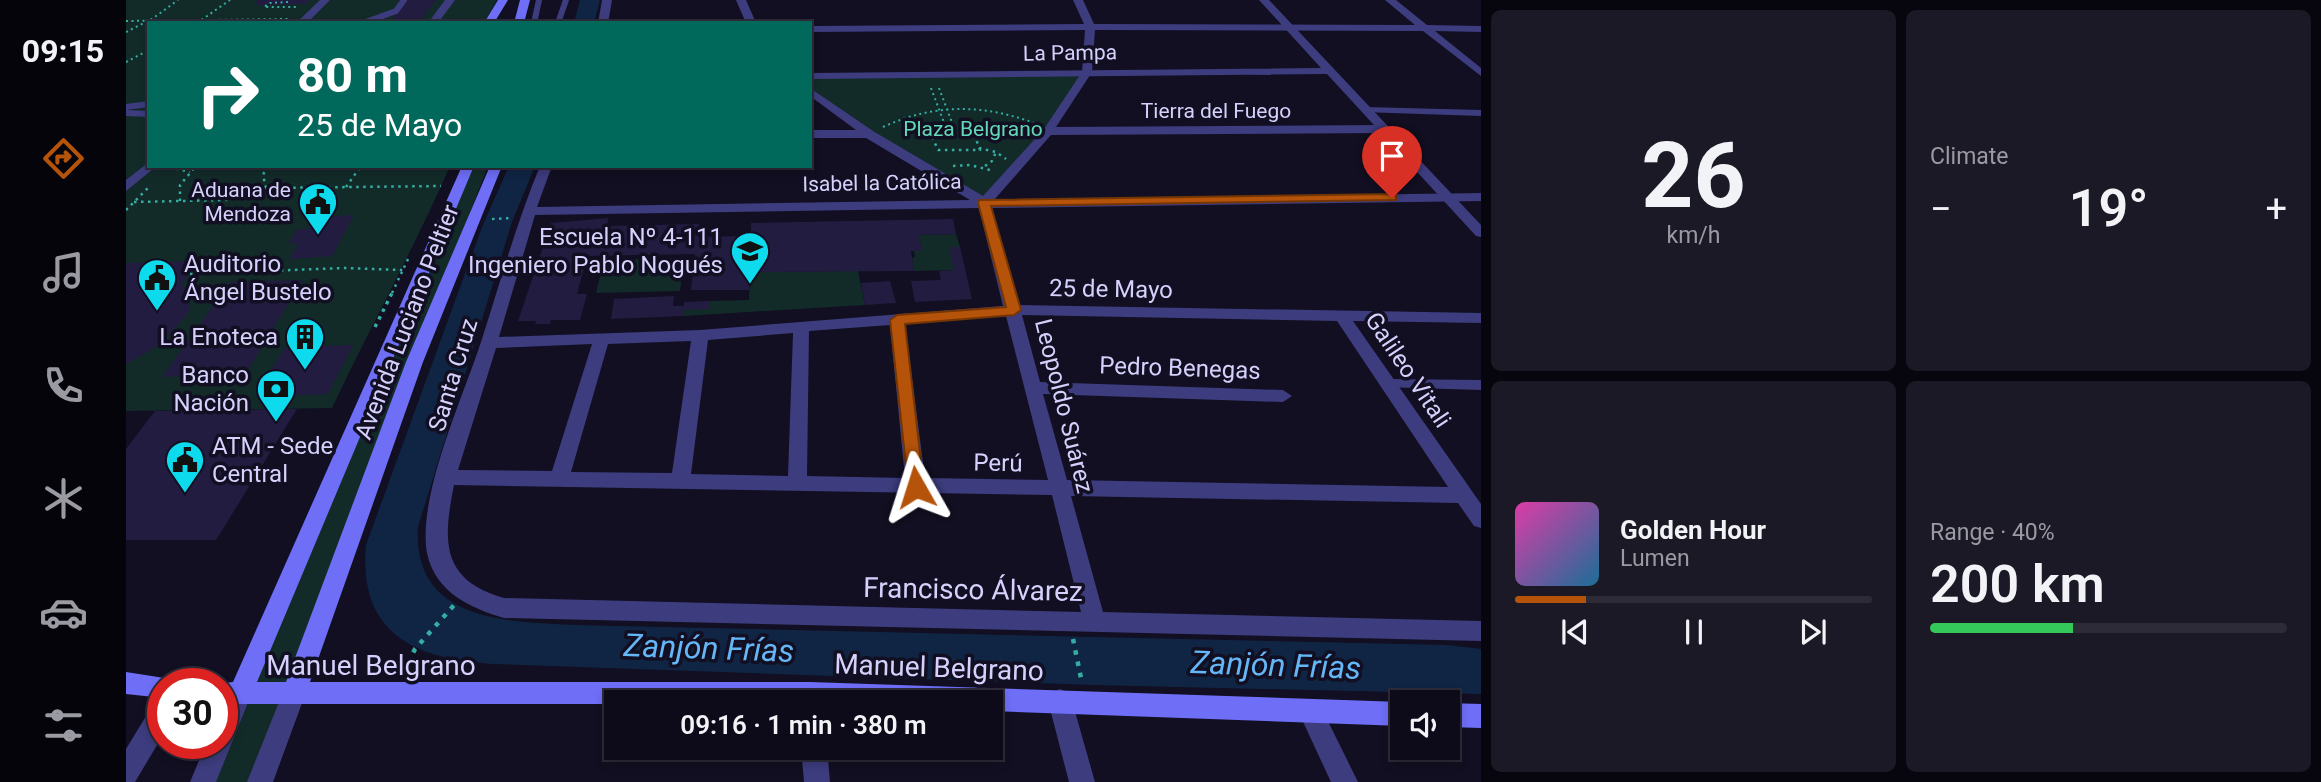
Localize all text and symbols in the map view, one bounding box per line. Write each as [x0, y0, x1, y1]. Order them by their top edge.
text: 09:15 [22, 32, 104, 70]
street label: La Pampa [1023, 40, 1117, 66]
text: 80 m [297, 47, 408, 104]
icon: right [182, 49, 273, 140]
street label: Tierra del Fuego [1141, 99, 1291, 123]
text: 25 de Mayo [297, 106, 462, 144]
park label: Plaza Belgrano [903, 117, 1043, 141]
text: 26 [1641, 123, 1746, 229]
pin [1362, 126, 1422, 198]
icon: directions [39, 134, 88, 183]
icon: arrive [1373, 137, 1411, 175]
text: Climate [1930, 143, 2009, 170]
street label: Isabel la Católica [802, 170, 962, 196]
place label: Aduana de Mendoza [191, 178, 291, 226]
text: 19° [2069, 178, 2148, 239]
public building icon: Aduana de Mendoza [297, 181, 339, 236]
text: − [1930, 187, 1952, 231]
text: + [2265, 187, 2287, 231]
street label: Avenida Luciano Peltier [349, 201, 465, 443]
text: km/h [1667, 222, 1721, 249]
place label: Escuela Nº 4-111 Ingeniero Pablo Nogués [468, 223, 723, 279]
school or university icon: Escuela Nº 4-111 Ingeniero Pablo Nogués [729, 230, 771, 285]
icon: music [39, 248, 88, 297]
place label: Auditorio Ángel Bustelo [184, 250, 332, 306]
public building icon: Auditorio Ángel Bustelo [136, 257, 178, 312]
street label: 25 de Mayo [1049, 274, 1173, 304]
street label: Galileo Vitali [1359, 307, 1457, 433]
street label: Santa Cruz [423, 315, 483, 435]
building icon: La Enoteca [284, 316, 326, 371]
street label: Leopoldo Suárez [1029, 316, 1099, 496]
place label: La Enoteca [159, 323, 278, 351]
street label: Pedro Benegas [1099, 351, 1261, 385]
icon: phone [39, 361, 88, 410]
place label: Banco Nación [173, 361, 249, 417]
bank icon: Banco Nación [255, 368, 297, 423]
place label: ATM - Sede Central [212, 432, 333, 488]
public building icon: ATM - Sede Central [164, 439, 206, 494]
street label: Perú [973, 449, 1023, 477]
position arrow [879, 450, 953, 524]
icon: climate [39, 474, 88, 523]
text: Golden Hour [1620, 515, 1766, 545]
text: Range · 40% [1930, 519, 2055, 546]
text: Lumen [1620, 545, 1690, 572]
text: 200 km [1930, 554, 2105, 615]
street label: Francisco Álvarez [863, 571, 1083, 608]
icon: car [39, 588, 88, 637]
icon: previous [1556, 613, 1594, 651]
icon: pause [1675, 613, 1713, 651]
icon: next [1794, 613, 1832, 651]
water label: Zanjón Frías [622, 626, 795, 670]
water label: Zanjón Frías [1189, 643, 1362, 687]
street label: Manuel Belgrano [834, 647, 1044, 688]
street label: Manuel Belgrano [266, 649, 476, 682]
speed limit sign: 30 [147, 668, 238, 759]
map controls [1390, 690, 1460, 760]
button: sound [1390, 690, 1460, 760]
icon: filters [39, 701, 88, 750]
text: 09:16 · 1 min · 380 m [680, 710, 927, 740]

